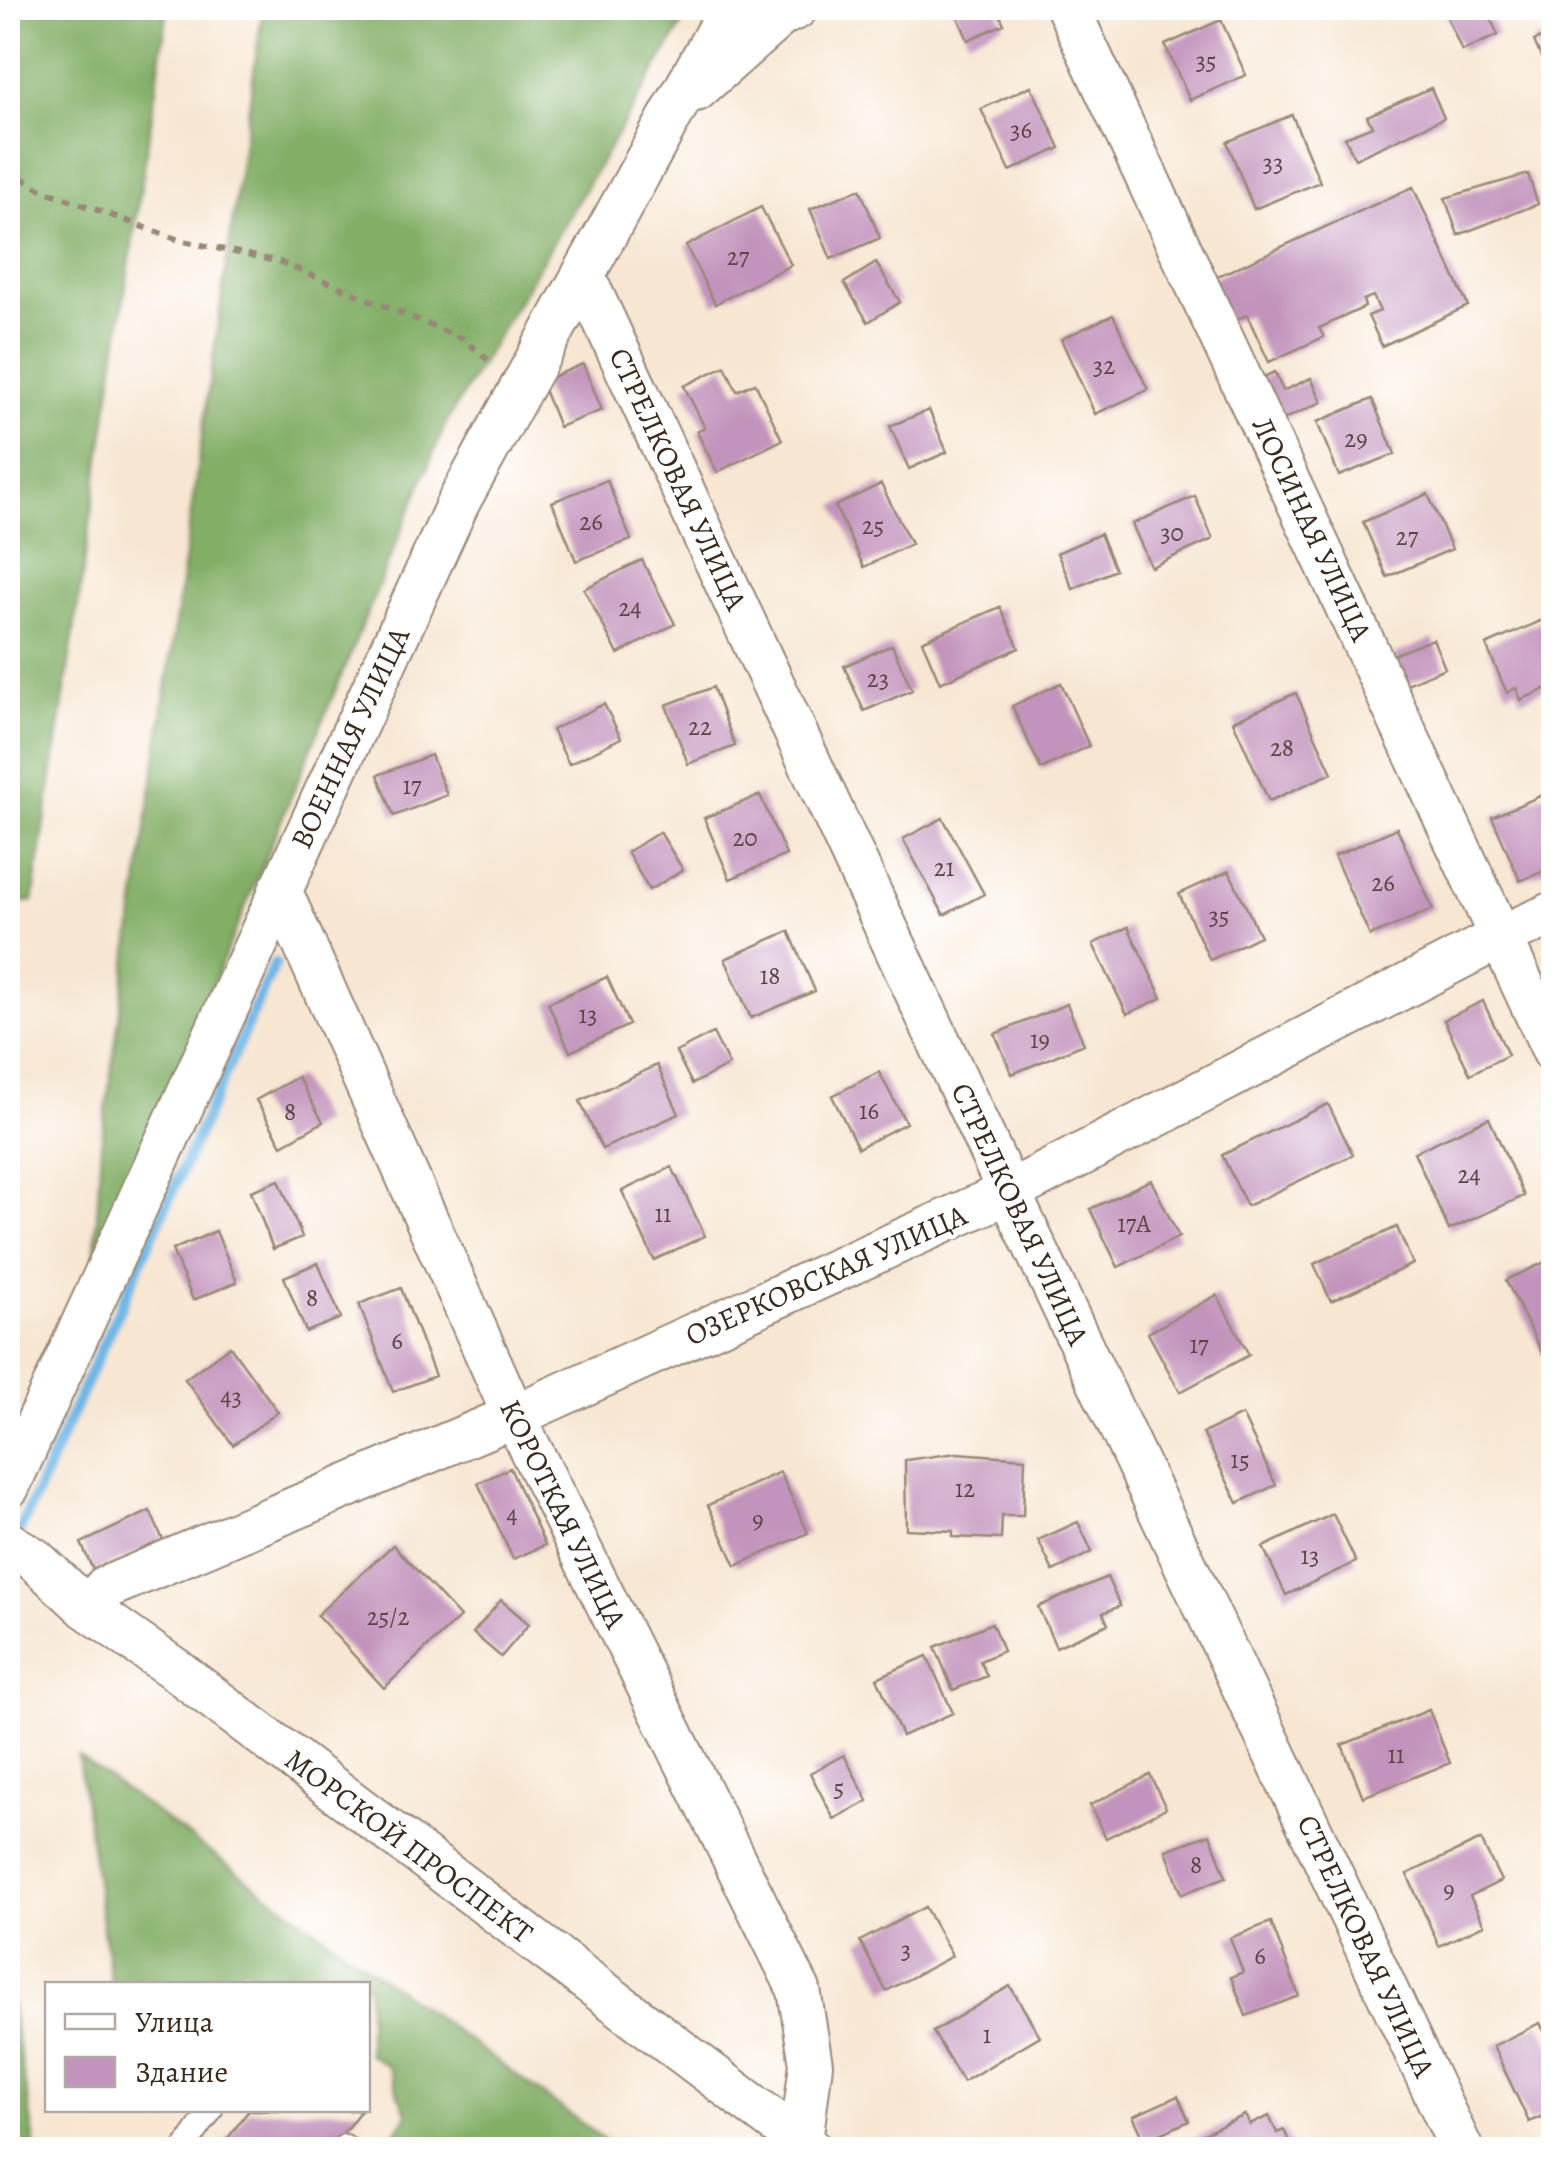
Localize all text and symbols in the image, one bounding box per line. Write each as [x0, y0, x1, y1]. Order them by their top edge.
house number: 35 [1195, 44, 1217, 78]
house number: 36 [1010, 113, 1032, 147]
house number: 33 [1263, 146, 1283, 180]
house number: 27 [727, 240, 750, 274]
street label: СТРЕЛКОВАЯ УЛИЦА [600, 341, 757, 617]
house number: 32 [1093, 349, 1115, 383]
street label: ЛОСИНАЯ УЛИЦА [1243, 410, 1382, 648]
house number: 29 [1344, 422, 1368, 456]
house number: 26 [579, 505, 603, 539]
house number: 25 [862, 509, 884, 543]
house number: 30 [1160, 516, 1184, 550]
house number: 27 [1396, 520, 1419, 554]
house number: 24 [618, 591, 642, 625]
street label: ВОЕННАЯ УЛИЦА [281, 620, 419, 855]
house number: 23 [867, 662, 889, 696]
house number: 22 [688, 710, 712, 744]
house number: 28 [1270, 731, 1294, 765]
house number: 17 [402, 769, 422, 803]
house number: 20 [732, 821, 758, 855]
house number: 21 [934, 851, 954, 885]
house number: 26 [1371, 866, 1395, 900]
house number: 35 [1208, 899, 1230, 933]
house number: 18 [760, 959, 780, 993]
house number: 13 [579, 998, 597, 1032]
house number: 19 [1030, 1023, 1050, 1057]
street label: СТРЕЛКОВАЯ УЛИЦА [942, 1076, 1099, 1352]
house number: 16 [859, 1094, 879, 1128]
house number: 8 [284, 1095, 296, 1129]
house number: 24 [1457, 1158, 1481, 1192]
street label: ОЗЕРКОВСКАЯ УЛИЦА [679, 1195, 973, 1355]
house number: 11 [654, 1197, 672, 1231]
house number: 17А [1117, 1207, 1151, 1241]
house number: 8 [306, 1281, 318, 1315]
house number: 6 [391, 1324, 403, 1358]
house number: 17 [1189, 1328, 1209, 1362]
house number: 43 [220, 1380, 242, 1414]
street label: КОРОТКАЯ УЛИЦА [490, 1393, 636, 1636]
house number: 15 [1230, 1443, 1250, 1477]
house number: 12 [955, 1472, 975, 1506]
house number: 4 [506, 1498, 518, 1532]
house number: 9 [752, 1503, 764, 1537]
house number: 13 [1301, 1539, 1319, 1573]
house number: 25/2 [367, 1600, 409, 1634]
house number: 11 [1387, 1738, 1405, 1772]
street label: МОРСКОЙ ПРОСПЕКТ [277, 1739, 542, 1953]
house number: 5 [834, 1771, 844, 1805]
street label: СТРЕЛКОВАЯ УЛИЦА [1288, 1808, 1445, 2084]
house number: 8 [1190, 1848, 1202, 1882]
house number: 9 [1443, 1873, 1455, 1907]
house number: 3 [901, 1933, 911, 1967]
house number: 6 [1254, 1939, 1266, 1973]
legend [45, 1982, 370, 2112]
text: Улица [135, 2002, 214, 2042]
house number: 1 [983, 2018, 991, 2052]
text: Здание [135, 2052, 228, 2092]

